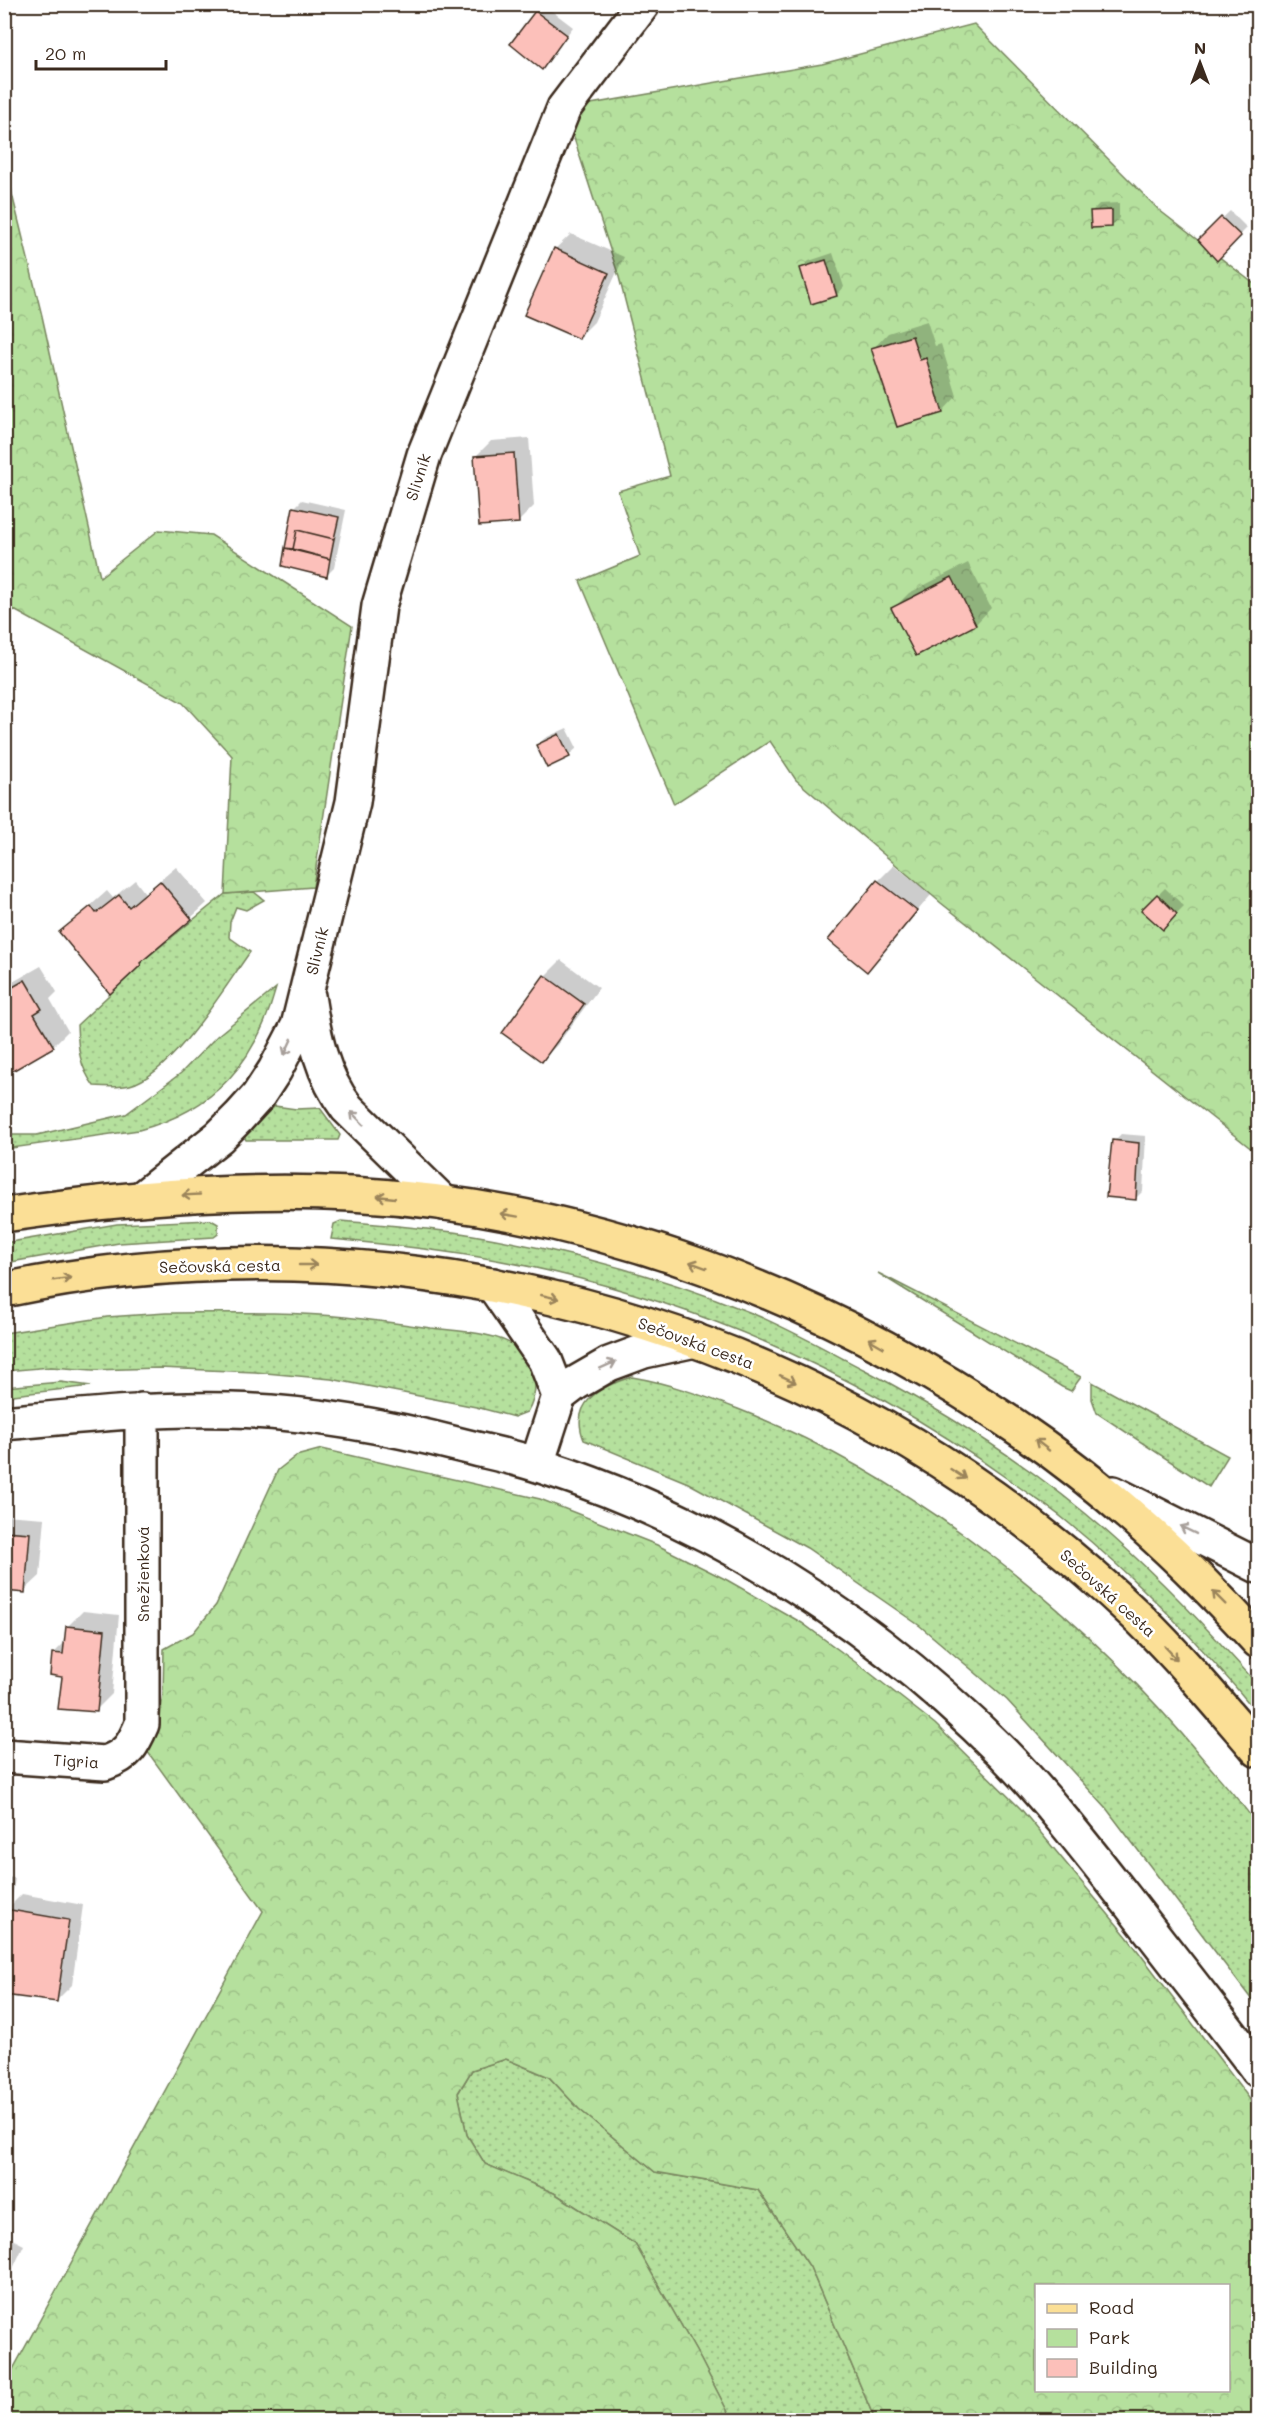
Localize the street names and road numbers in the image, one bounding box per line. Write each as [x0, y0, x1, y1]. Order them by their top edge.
street label: Slivník [400, 450, 435, 503]
street label: Slivník [300, 925, 333, 977]
street label: Sečovská cesta [159, 1254, 281, 1277]
street label: Sečovská cesta [635, 1312, 757, 1373]
street label: Snežienková [132, 1526, 153, 1622]
street label: Sečovská cesta [1056, 1544, 1161, 1641]
street label: Tigria [53, 1749, 100, 1772]

